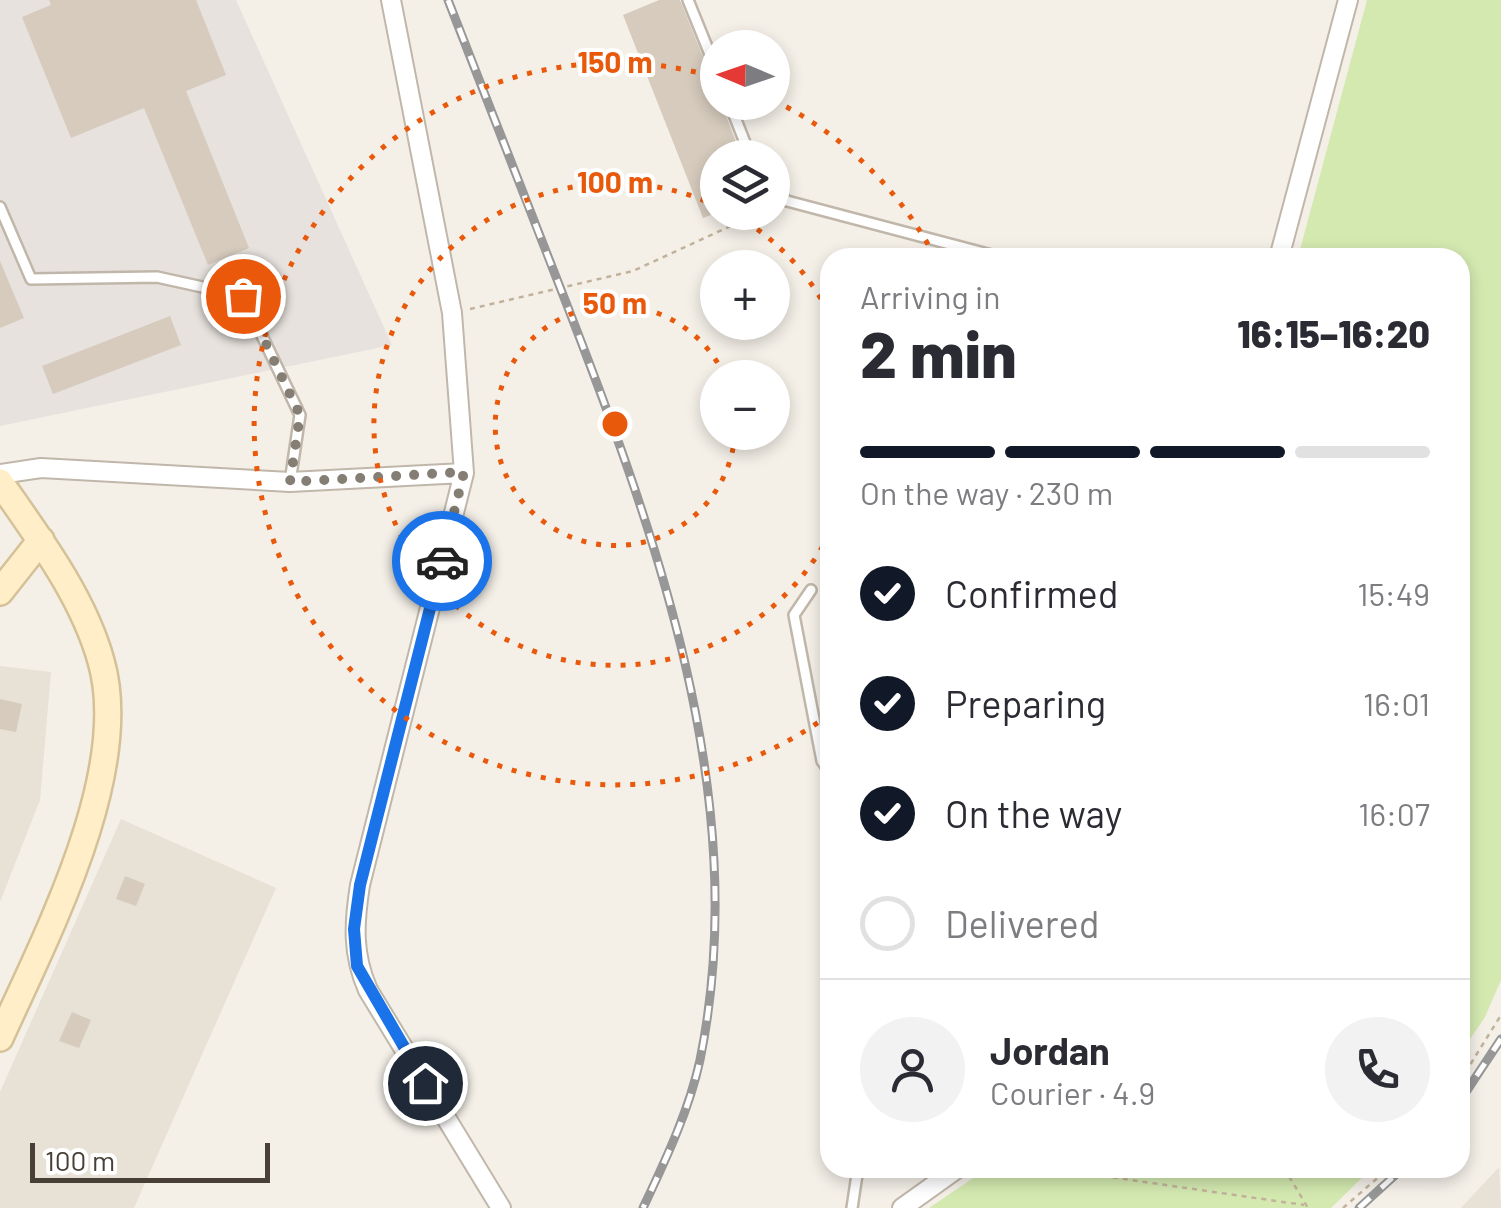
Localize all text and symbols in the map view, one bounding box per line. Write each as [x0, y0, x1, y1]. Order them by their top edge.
north arrow [700, 30, 790, 120]
map controls [700, 30, 790, 450]
text: 150 m [578, 43, 652, 79]
button: layers [700, 140, 790, 230]
text: 100 m [577, 163, 653, 199]
button: + [700, 250, 790, 340]
pin [201, 254, 286, 339]
icon: bag [216, 269, 271, 324]
text: Arriving in [860, 277, 1000, 315]
text: 50 m [583, 284, 647, 320]
text: 16:15–16:20 [1237, 310, 1430, 356]
text: 2 min [860, 313, 1017, 391]
button: − [700, 360, 790, 450]
centre of rings [597, 406, 633, 442]
text: On the way · 230 m [860, 473, 1113, 511]
courier [392, 511, 492, 611]
icon: car [415, 534, 470, 589]
icon: check [860, 566, 915, 621]
text: Confirmed [945, 570, 1118, 616]
text: 15:49 [1357, 574, 1430, 612]
icon: check [860, 676, 915, 731]
text: Preparing [945, 680, 1106, 726]
text: 16:01 [1363, 684, 1430, 722]
icon: check [860, 786, 915, 841]
text: On the way [945, 790, 1122, 836]
text: 16:07 [1358, 794, 1430, 832]
text: Delivered [945, 900, 1099, 946]
button: person [860, 1017, 965, 1122]
button: phone [1325, 1017, 1430, 1122]
text: Jordan [990, 1027, 1110, 1073]
pin [383, 1041, 468, 1126]
icon: home [398, 1056, 453, 1111]
text: Courier · 4.9 [990, 1073, 1155, 1111]
scale bar [30, 1138, 270, 1182]
text: 100 m [45, 1143, 115, 1177]

